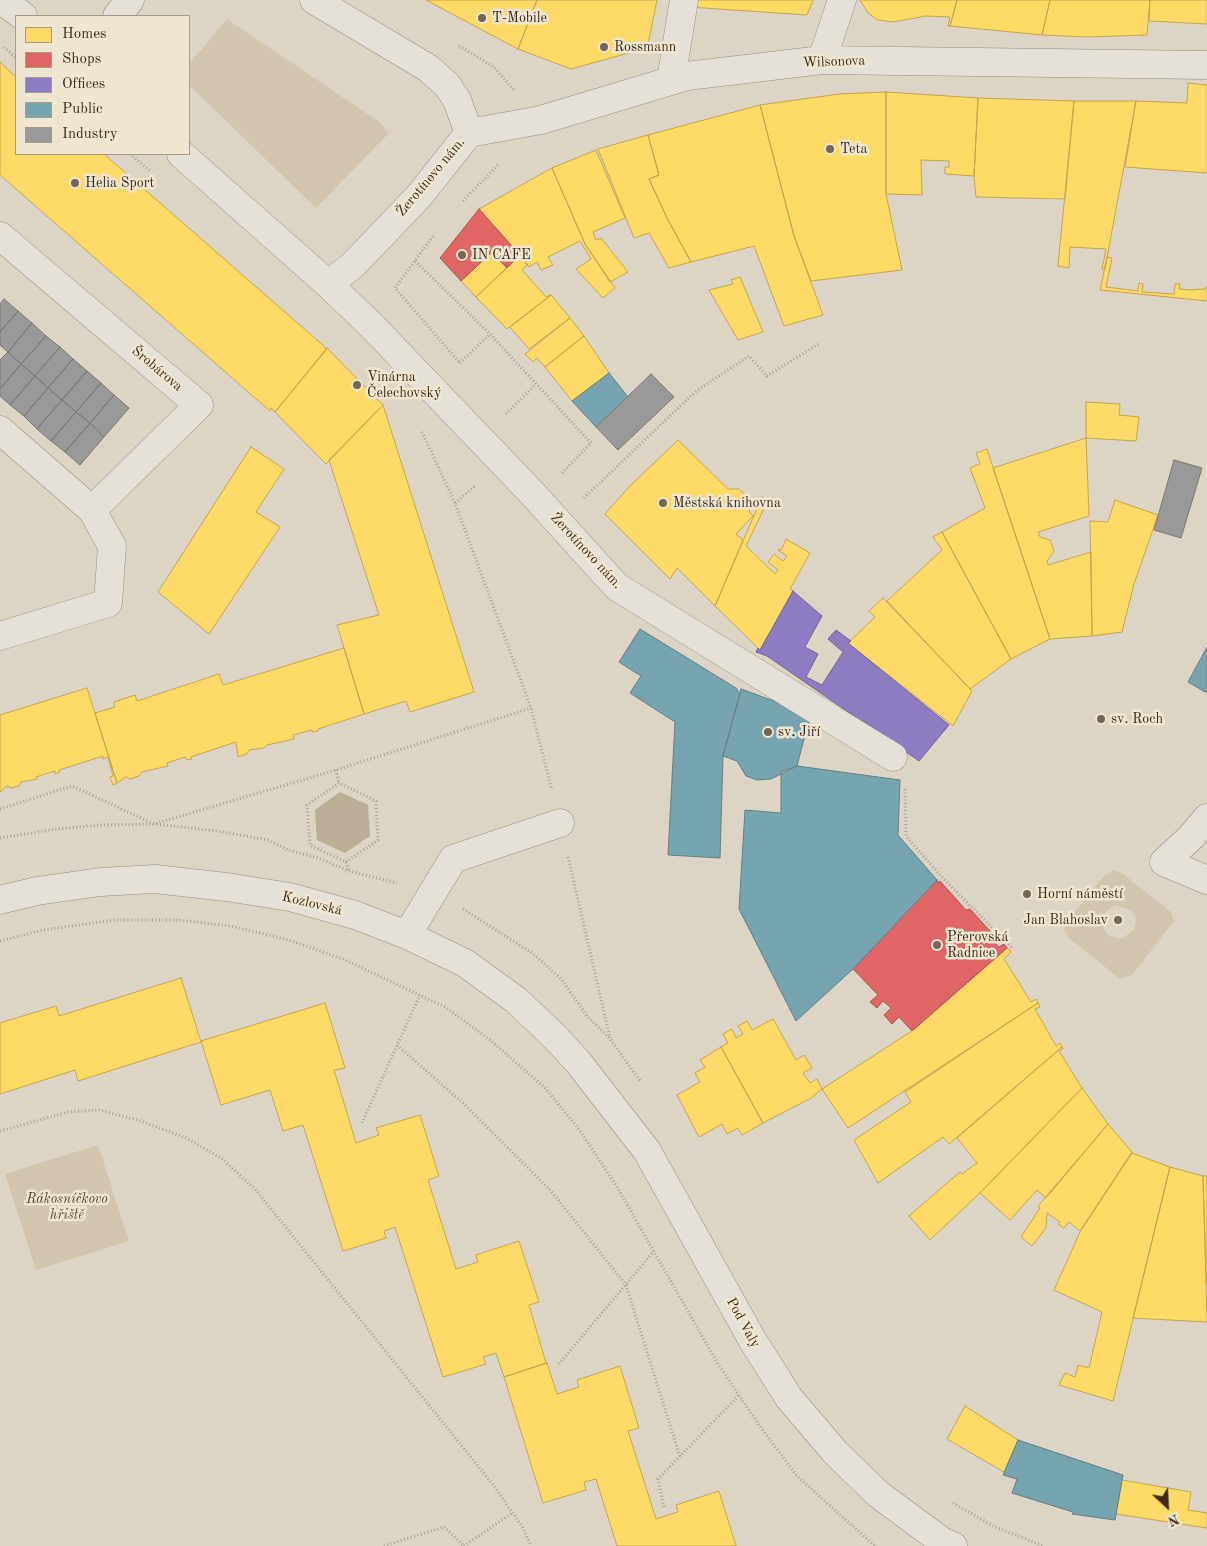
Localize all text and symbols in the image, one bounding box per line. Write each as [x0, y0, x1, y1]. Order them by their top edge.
place label: T-Mobile [492, 10, 547, 26]
marker: T-Mobile [476, 12, 488, 24]
legend [15, 15, 190, 155]
text: Homes [62, 27, 107, 42]
place label: Rossmann [614, 39, 676, 55]
marker: Rossmann [598, 41, 610, 53]
text: Shops [62, 52, 101, 67]
street label: Wilsonova [802, 53, 866, 71]
text: Offices [62, 77, 105, 92]
text: Public [62, 102, 103, 117]
text: Industry [62, 127, 118, 142]
street label: Žerotínovo nám. [393, 134, 469, 220]
place label: Teta [840, 141, 867, 157]
marker: Teta [824, 143, 836, 155]
place label: Helia Sport [85, 175, 154, 191]
marker: Helia Sport [69, 177, 81, 189]
place label: IN CAFE [472, 247, 531, 263]
marker: IN CAFE [456, 249, 468, 261]
street label: Šrobárova [128, 343, 186, 395]
place label: Vinárna Čelechovský [367, 369, 441, 402]
marker: Vinárna Čelechovský [351, 379, 363, 391]
place label: Městská knihovna [673, 495, 781, 511]
marker: Městská knihovna [657, 497, 669, 509]
street label: Žerotínovo nám. [546, 509, 626, 593]
place label: sv. Roch [1111, 711, 1163, 727]
marker: sv. Roch [1095, 713, 1107, 725]
place label: sv. Jiří [778, 724, 820, 740]
marker: sv. Jiří [762, 726, 774, 738]
place label: Horní náměstí [1037, 886, 1123, 902]
street label: Kozlovská [280, 888, 344, 920]
marker: Horní náměstí [1021, 888, 1033, 900]
place label: Jan Blahoslav [1023, 912, 1108, 928]
marker: Jan Blahoslav [1112, 914, 1124, 926]
place label: Přerovská Radnice [947, 929, 1008, 962]
marker: Přerovská Radnice [931, 939, 943, 951]
park label: Rákosníčkovo hřiště [26, 1191, 108, 1224]
street label: Pod Valy [722, 1295, 764, 1351]
north arrow [1142, 1481, 1192, 1531]
text: N [1166, 1511, 1181, 1528]

